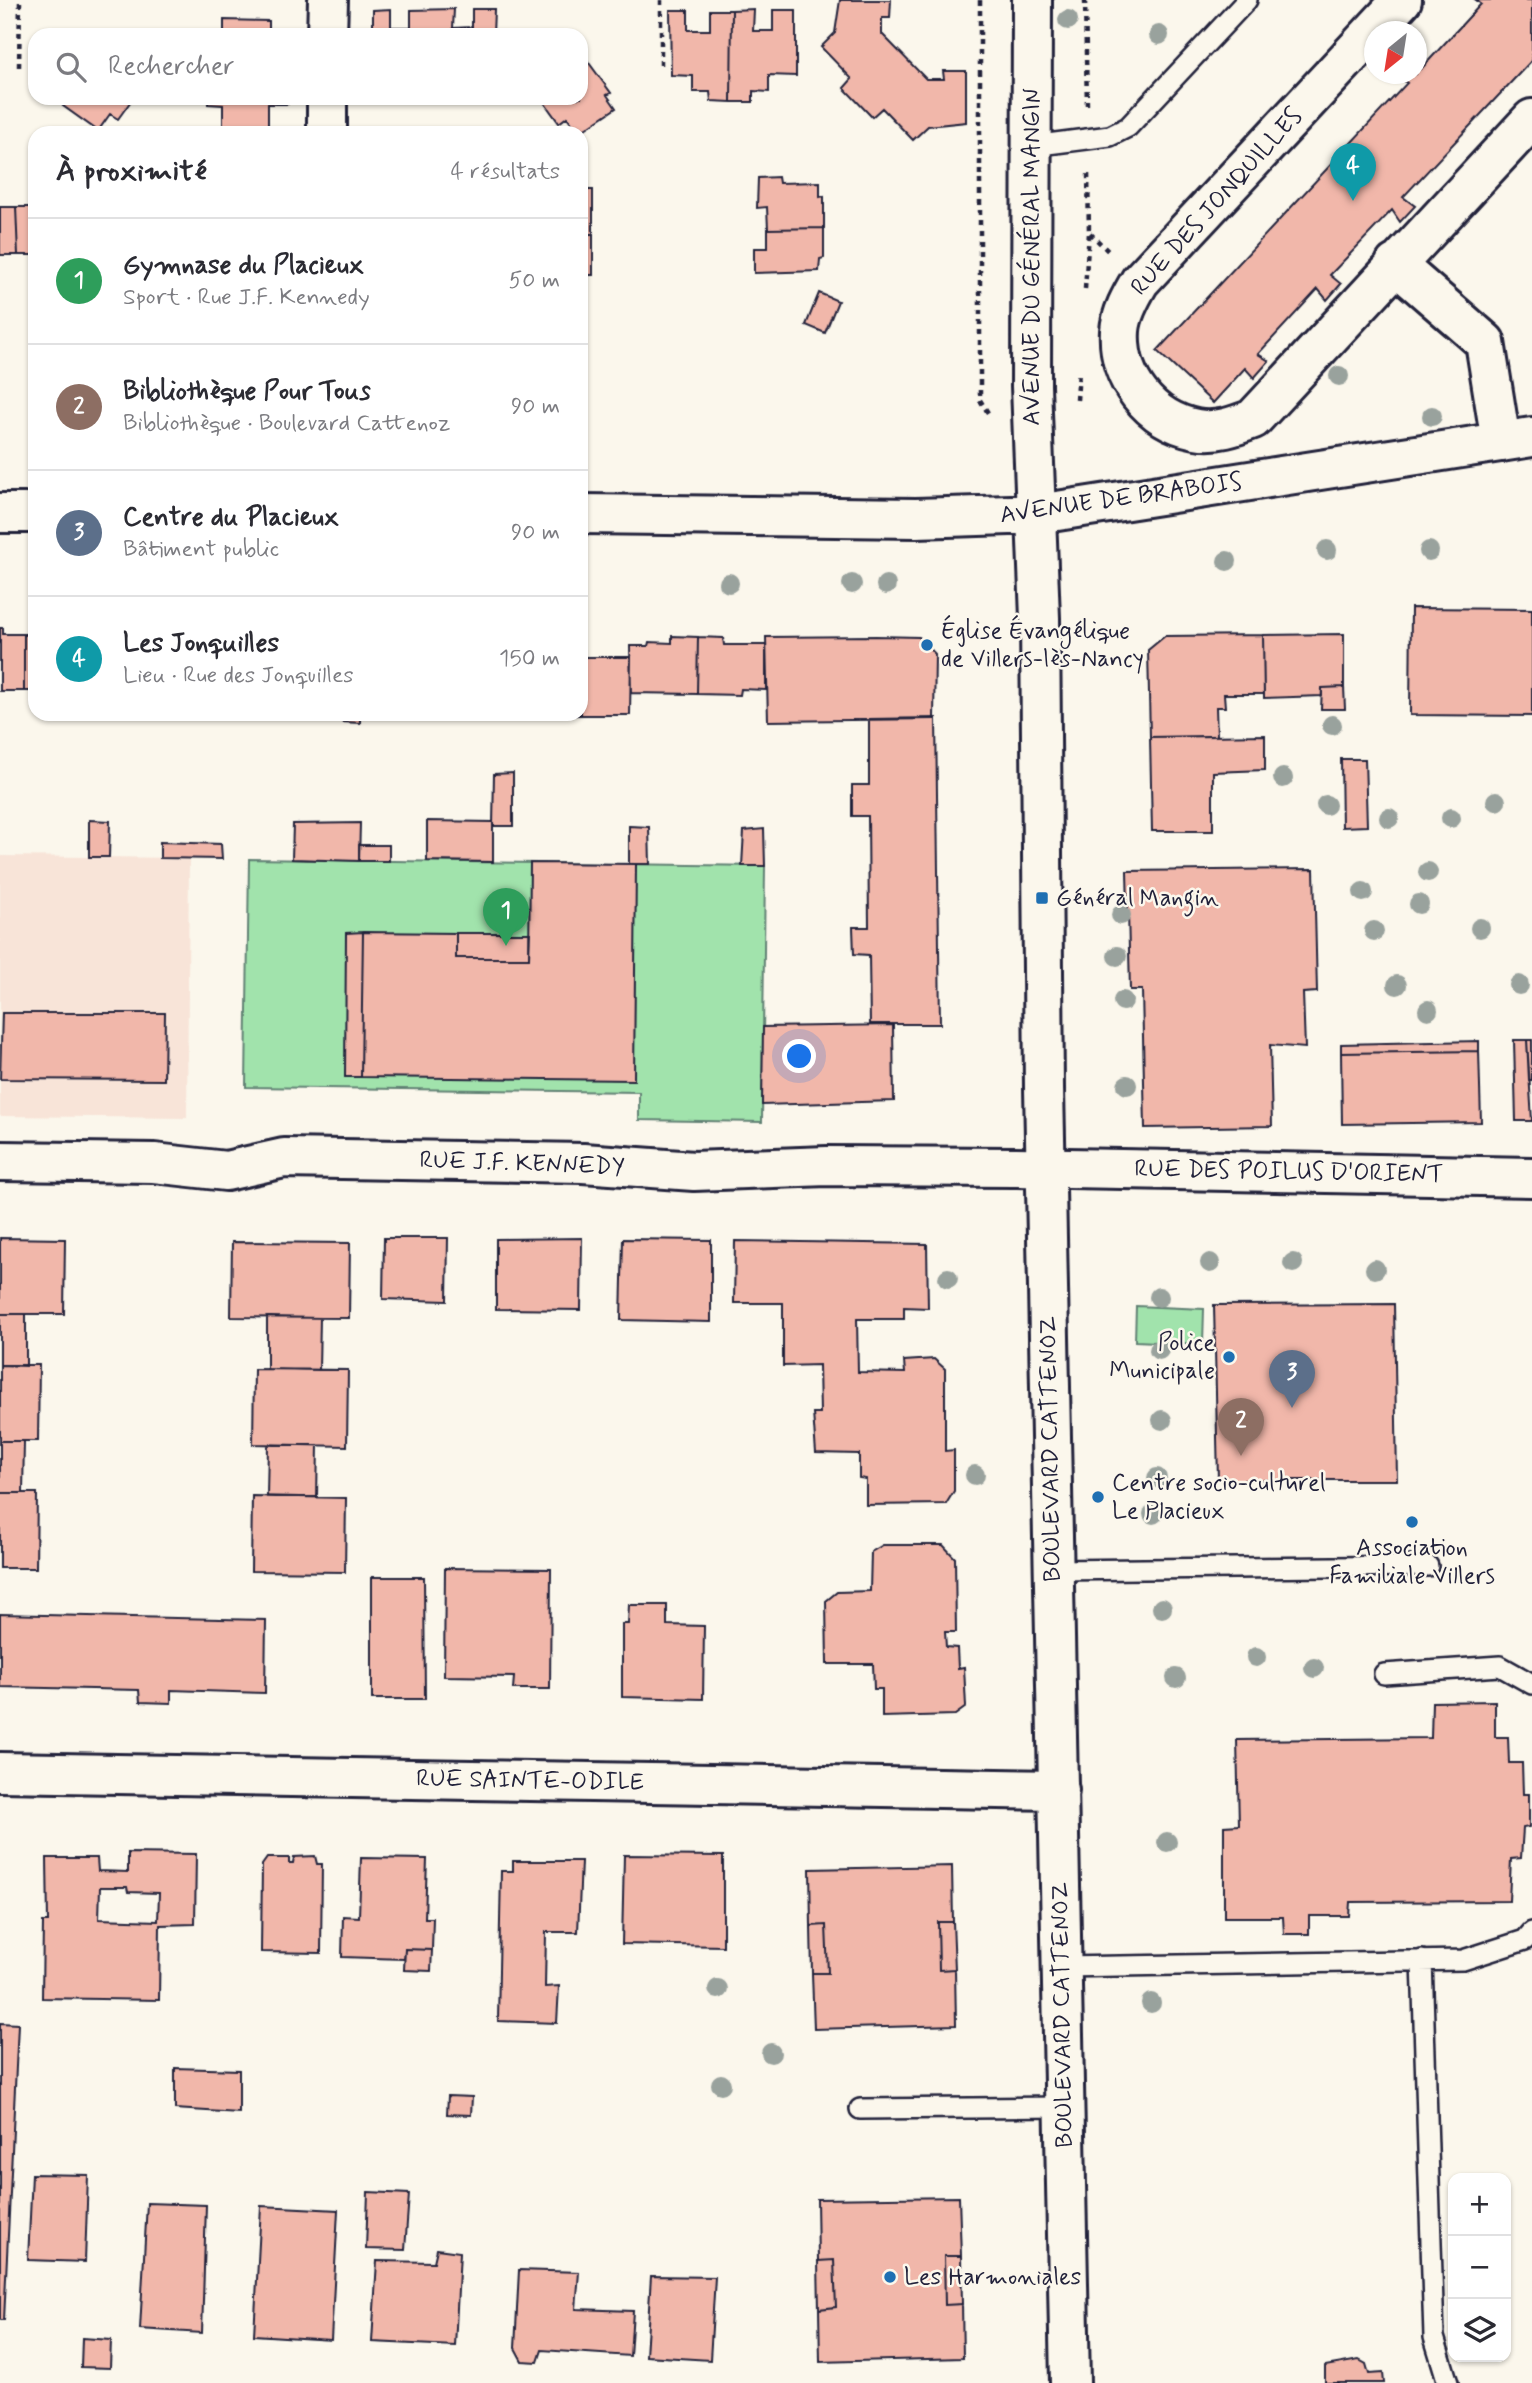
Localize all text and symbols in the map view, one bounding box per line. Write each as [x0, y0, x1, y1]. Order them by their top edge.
north arrow [1364, 21, 1427, 84]
search box [28, 28, 588, 105]
icon: search [52, 48, 90, 86]
text: Rechercher [108, 50, 234, 84]
street label: AVENUE DU GÉNÉRAL MANGIN [1015, 88, 1048, 426]
street label: RUE DES JONQUILLES [1124, 101, 1310, 303]
pin: 4 [1330, 143, 1376, 201]
text: À proximité [56, 152, 207, 191]
text: 4 résultats [450, 157, 560, 187]
text: Gymnase du Placieux [123, 249, 364, 283]
text: 1 [74, 266, 84, 296]
text: 50 m [509, 266, 560, 296]
text: Sport · Rue J.F. Kennedy [123, 283, 370, 313]
text: Bibliothèque Pour Tous [123, 375, 371, 409]
text: 2 [73, 392, 85, 422]
text: 90 m [511, 392, 560, 422]
text: Bibliothèque · Boulevard Cattenoz [123, 409, 450, 439]
street label: AVENUE DE BRABOIS [998, 467, 1244, 531]
text: Centre du Placieux [123, 501, 339, 535]
text: 3 [74, 518, 84, 548]
text: 90 m [511, 518, 560, 548]
text: Bâtiment public [123, 535, 279, 565]
place label: Église Évangélique de Villers-lès-Nancy [941, 614, 1144, 675]
text: Les Jonquilles [123, 627, 279, 661]
marker: Église Évangélique de Villers-lès-Nancy [919, 637, 935, 653]
text: 4 [72, 644, 86, 674]
text: 150 m [499, 644, 560, 674]
text: Lieu · Rue des Jonquilles [123, 661, 354, 691]
place label: Général Mangin [1056, 883, 1219, 917]
pin: 1 [483, 888, 529, 946]
marker: Général Mangin [1034, 890, 1050, 906]
your location [782, 1039, 816, 1073]
street label: RUE J.F. KENNEDY [419, 1145, 625, 1183]
street label: RUE DES POILUS D'ORIENT [1134, 1154, 1444, 1190]
street label: BOULEVARD CATTENOZ [1033, 1316, 1069, 1582]
place label: Police Municipale [1109, 1328, 1215, 1387]
marker: Police Municipale [1221, 1349, 1237, 1365]
pin: 3 [1269, 1350, 1315, 1408]
pin: 2 [1218, 1398, 1264, 1456]
place label: Centre socio-culturel Le Placieux [1112, 1468, 1326, 1527]
marker: Centre socio-culturel Le Placieux [1090, 1489, 1106, 1505]
marker: Association Familiale Villers [1404, 1514, 1420, 1530]
place label: Association Familiale Villers [1329, 1533, 1495, 1592]
street label: RUE SAINTE-ODILE [416, 1764, 644, 1798]
street label: BOULEVARD CATTENOZ [1045, 1882, 1081, 2148]
map controls [1448, 2173, 1511, 2362]
button: + [1448, 2173, 1511, 2236]
button: − [1448, 2236, 1511, 2299]
place label: Les Harmoniales [904, 2262, 1081, 2293]
marker: Les Harmoniales [882, 2269, 898, 2285]
button: layers [1448, 2299, 1511, 2362]

